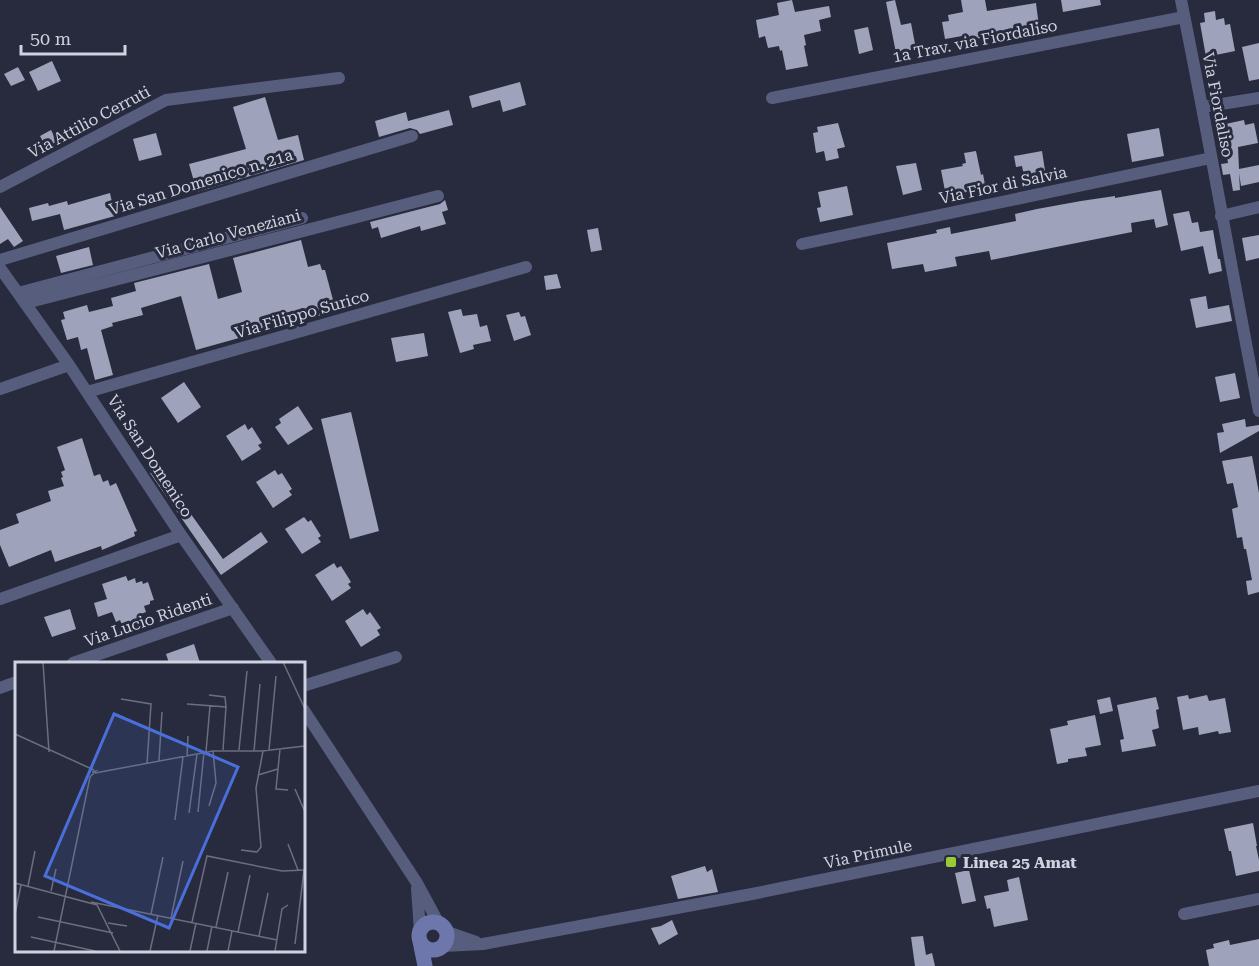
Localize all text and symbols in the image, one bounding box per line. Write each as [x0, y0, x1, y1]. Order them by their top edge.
street label: 1a Trav. via Fiordaliso [891, 16, 1059, 66]
scale bar [21, 18, 124, 56]
text: 50 m [30, 28, 71, 49]
street label: Via Fiordaliso [1199, 51, 1238, 159]
street label: Via Attilio Cerruti [25, 82, 153, 162]
street label: Via San Domenico n. 21a [107, 145, 295, 219]
street label: Via Fior di Salvia [937, 162, 1069, 208]
street label: Via Carlo Veneziani [153, 205, 303, 263]
street label: Via Filippo Surico [233, 286, 372, 342]
street label: Via San Domenico [103, 391, 197, 521]
street label: Via Lucio Ridenti [82, 589, 214, 651]
inset map [15, 662, 304, 951]
street label: Via Primule [822, 835, 914, 873]
place label: Linea 25 Amat [963, 853, 1077, 872]
marker: Linea 25 Amat [944, 855, 958, 869]

